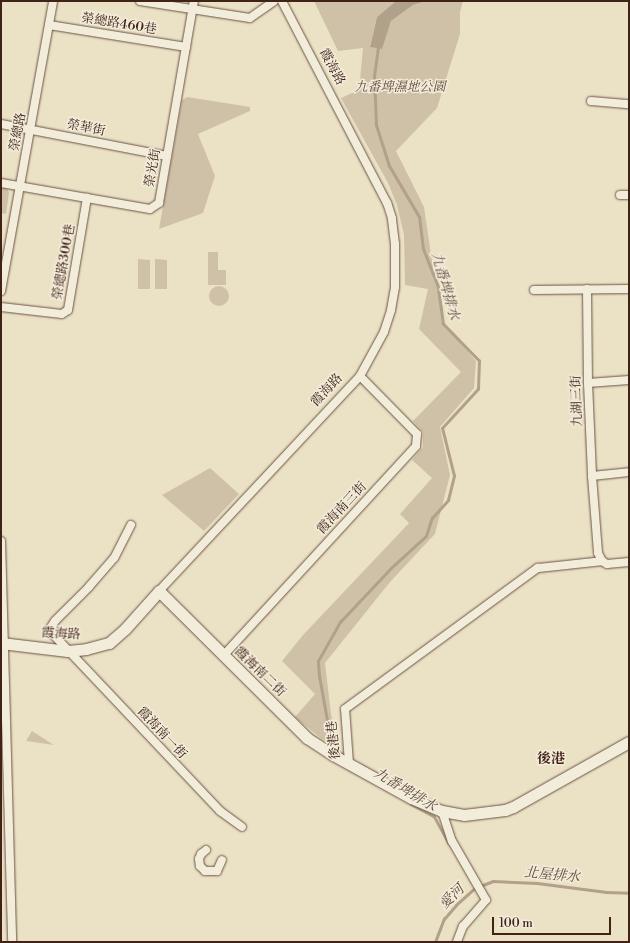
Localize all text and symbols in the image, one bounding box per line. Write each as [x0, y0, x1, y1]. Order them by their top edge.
street label: 榮總路460巷 [80, 10, 158, 38]
street label: 霞海路 [316, 46, 348, 88]
park label: 九番埤濕地公園 [355, 79, 445, 95]
street label: 榮總路 [7, 111, 29, 153]
street label: 榮華街 [65, 117, 107, 139]
street label: 榮光街 [142, 147, 164, 189]
street label: 榮總路300巷 [50, 223, 78, 301]
water label: 九番埤排水 [427, 250, 463, 322]
street label: 霞海路 [308, 370, 346, 410]
street label: 九湖三街 [568, 375, 586, 427]
street label: 霞海南三街 [314, 479, 370, 537]
street label: 霞海路 [41, 625, 81, 643]
street label: 霞海南二街 [231, 644, 289, 700]
street label: 霞海南一街 [134, 704, 190, 762]
street label: 後港巷 [324, 720, 344, 760]
district label: 後港 [537, 751, 565, 767]
water label: 九番埤排水 [371, 765, 439, 815]
water label: 北屋排水 [523, 864, 581, 886]
water label: 愛河 [436, 881, 468, 913]
scale bar [494, 909, 613, 935]
text: 100 m [499, 916, 533, 931]

